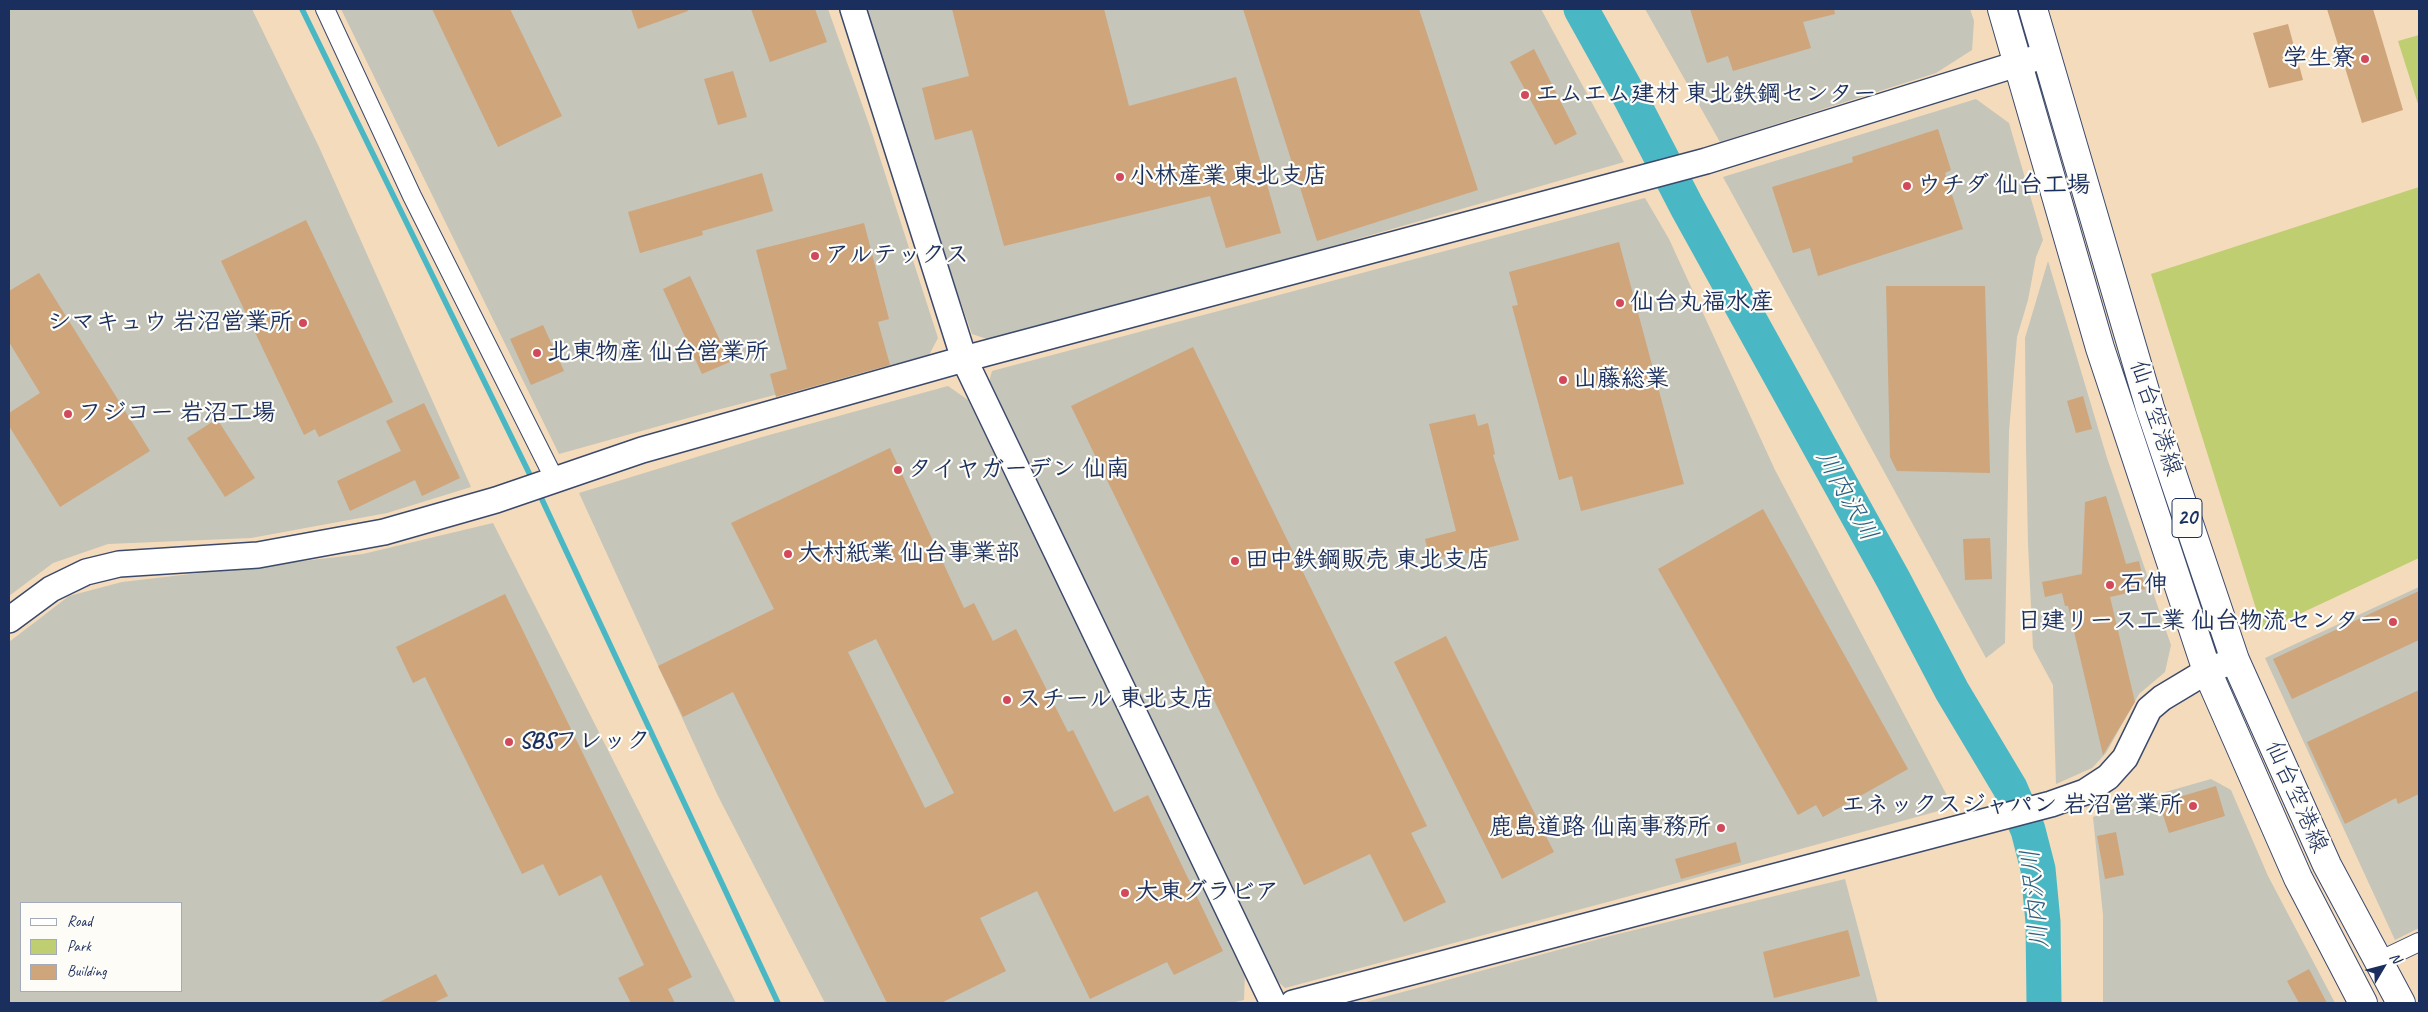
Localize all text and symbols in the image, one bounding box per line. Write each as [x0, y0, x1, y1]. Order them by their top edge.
place label: 学生寮 [2283, 45, 2355, 73]
marker: 学生寮 [2359, 53, 2371, 65]
place label: エムエム建材 東北鉄鋼センター [1535, 81, 1877, 109]
marker: エムエム建材 東北鉄鋼センター [1519, 89, 1531, 101]
place label: 小林産業 東北支店 [1130, 163, 1328, 191]
marker: 小林産業 東北支店 [1114, 171, 1126, 183]
place label: ウチダ 仙台工場 [1917, 172, 2091, 200]
marker: ウチダ 仙台工場 [1901, 180, 1913, 192]
place label: アルテックス [825, 242, 969, 270]
marker: アルテックス [809, 250, 821, 262]
place label: 仙台丸福水産 [1630, 289, 1774, 317]
marker: 仙台丸福水産 [1614, 297, 1626, 309]
place label: シマキュウ 岩沼営業所 [47, 309, 293, 337]
marker: シマキュウ 岩沼営業所 [297, 317, 309, 329]
place label: 北東物産 仙台営業所 [547, 339, 769, 367]
marker: 北東物産 仙台営業所 [531, 347, 543, 359]
street label: 仙台空港線 [2123, 356, 2187, 480]
place label: 山藤総業 [1573, 366, 1669, 394]
marker: 山藤総業 [1557, 374, 1569, 386]
place label: フジコー 岩沼工場 [78, 400, 276, 428]
marker: フジコー 岩沼工場 [62, 408, 74, 420]
water label: 川内沢川 [1809, 445, 1883, 547]
place label: タイヤガーデン 仙南 [908, 456, 1130, 484]
marker: タイヤガーデン 仙南 [892, 464, 904, 476]
road number: 20 [2172, 498, 2202, 538]
place label: 大村紙業 仙台事業部 [798, 540, 1020, 568]
place label: 田中鉄鋼販売 東北支店 [1245, 547, 1491, 575]
marker: 大村紙業 仙台事業部 [782, 548, 794, 560]
marker: 田中鉄鋼販売 東北支店 [1229, 555, 1241, 567]
place label: 石伸 [2120, 571, 2168, 599]
marker: 石伸 [2104, 579, 2116, 591]
place label: 日建リース工業 仙台物流センター [2017, 608, 2383, 636]
marker: 日建リース工業 仙台物流センター [2387, 616, 2399, 628]
place label: スチール 東北支店 [1017, 686, 1215, 714]
marker: スチール 東北支店 [1001, 694, 1013, 706]
place label: SBSフレック [519, 728, 651, 756]
marker: SBSフレック [503, 736, 515, 748]
street label: 仙台空港線 [2258, 736, 2334, 858]
place label: エネックスジャパン 岩沼営業所 [1841, 792, 2183, 820]
marker: エネックスジャパン 岩沼営業所 [2187, 800, 2199, 812]
place label: 鹿島道路 仙南事務所 [1489, 814, 1711, 842]
marker: 鹿島道路 仙南事務所 [1715, 822, 1727, 834]
water label: 川内沢川 [2016, 848, 2056, 950]
place label: 大東グラビア [1135, 879, 1279, 907]
marker: 大東グラビア [1119, 887, 1131, 899]
legend [20, 902, 182, 992]
text: Road [67, 912, 92, 931]
text: Park [67, 937, 91, 956]
north arrow [2358, 942, 2408, 992]
text: N [2386, 949, 2405, 966]
text: Building [67, 962, 106, 981]

